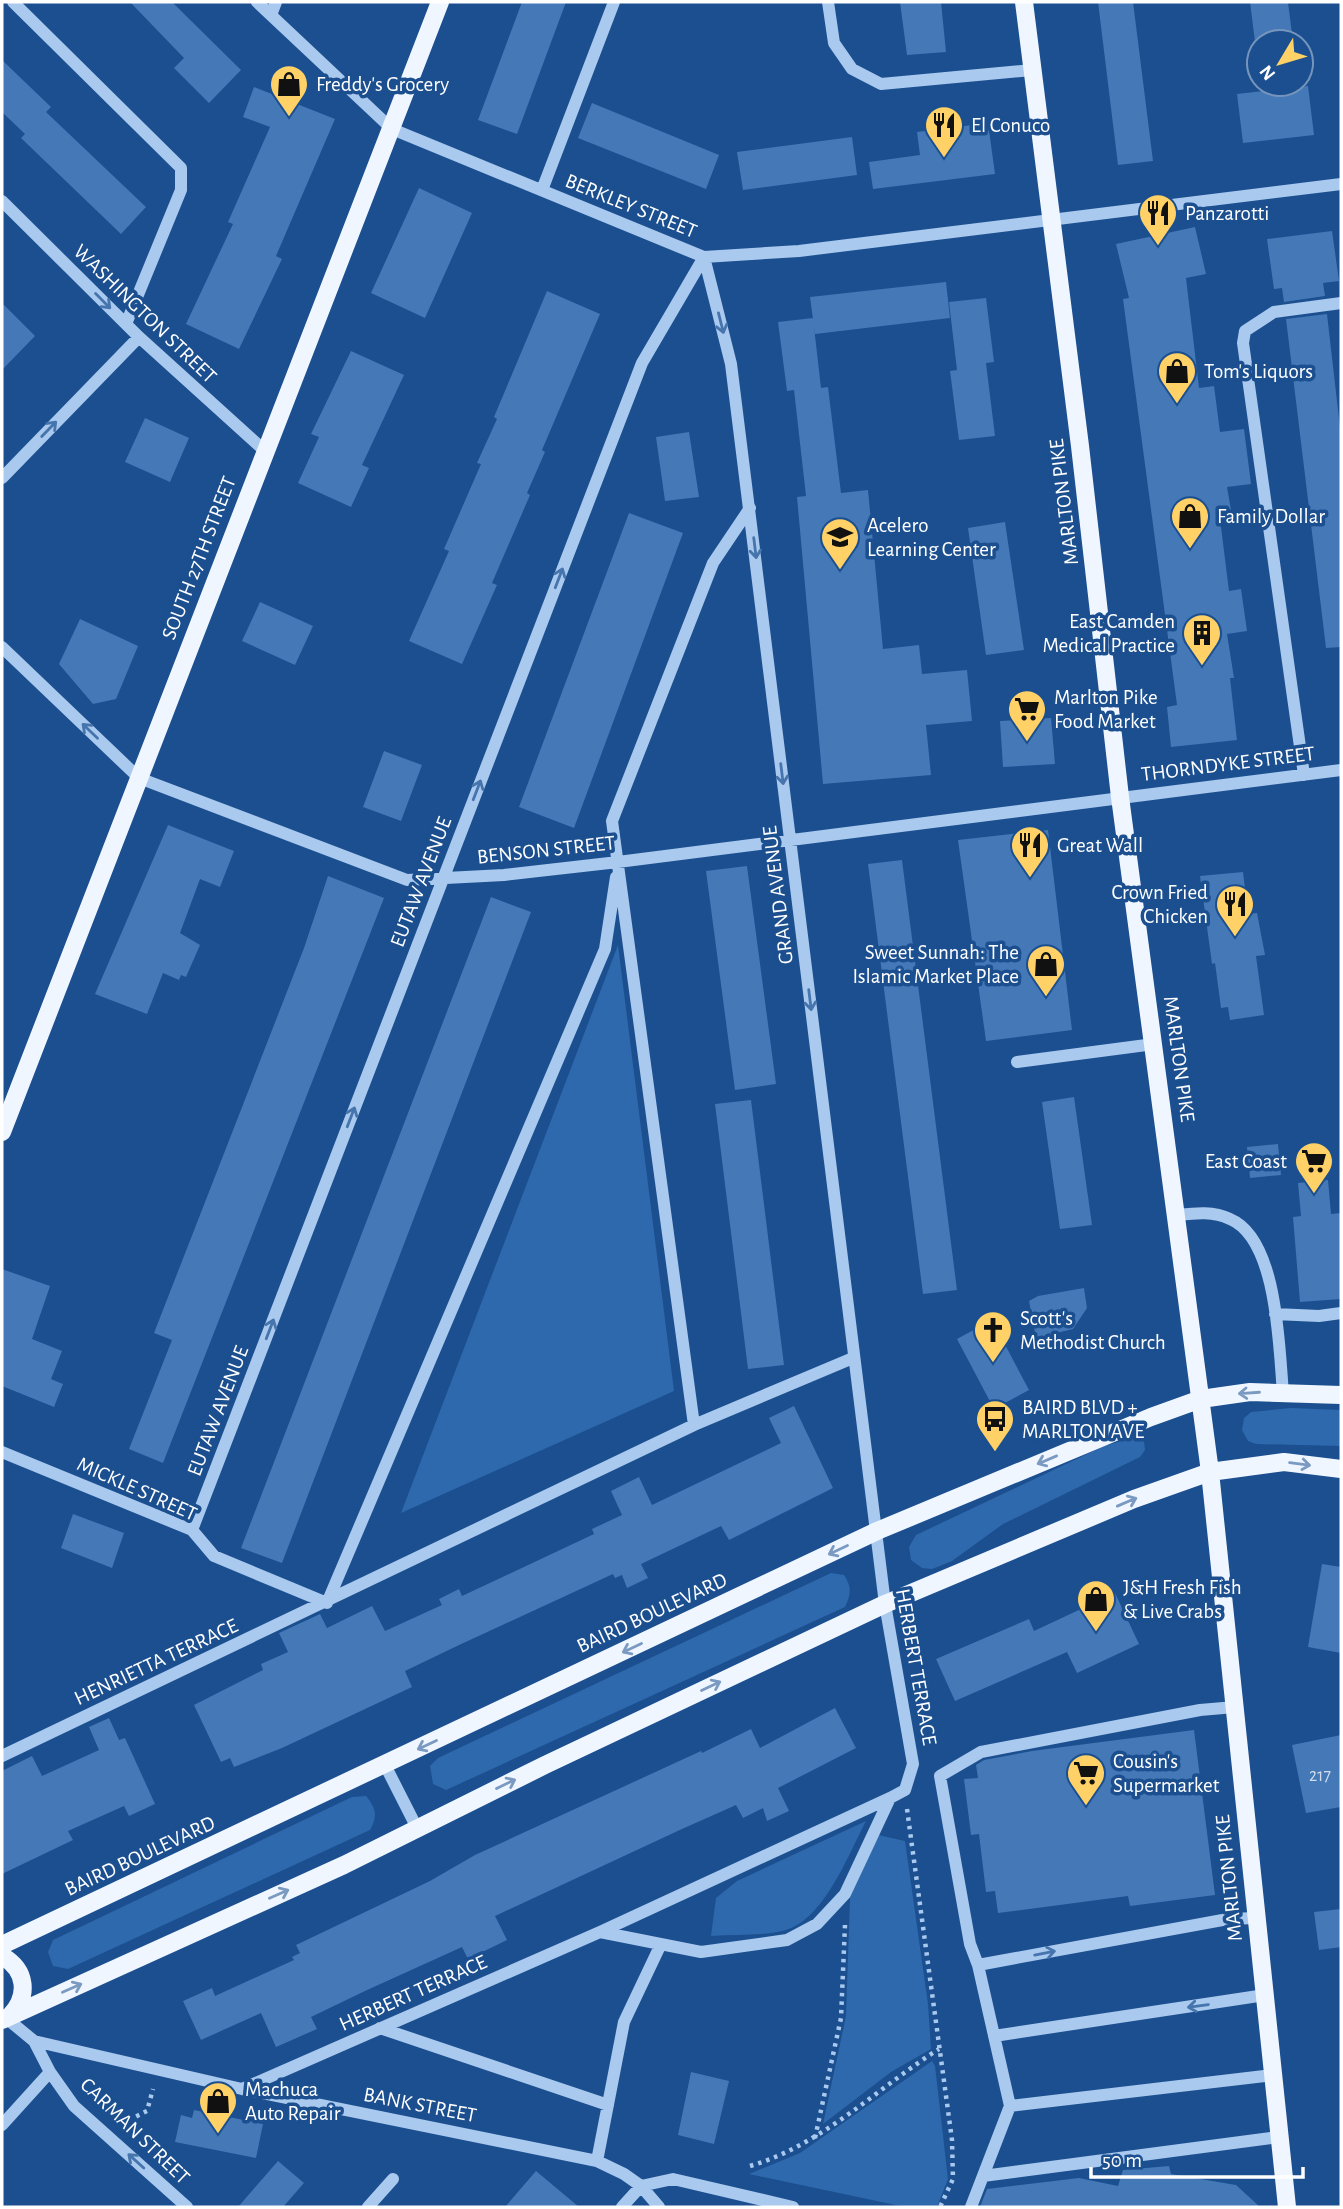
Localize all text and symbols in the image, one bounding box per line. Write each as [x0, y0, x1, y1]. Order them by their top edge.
north arrow [1245, 28, 1315, 98]
text: N [1256, 61, 1279, 84]
shop icon: Freddy's Grocery [268, 63, 310, 118]
place label: Freddy's Grocery [316, 74, 449, 95]
restaurant icon: El Conuco [923, 104, 965, 159]
place label: El Conuco [971, 115, 1050, 136]
street label: BERKLEY STREET [562, 170, 700, 242]
restaurant icon: Panzarotti [1137, 192, 1179, 247]
place label: Panzarotti [1185, 203, 1269, 224]
street label: WASHINGTON STREET [70, 241, 220, 387]
one-way arrow [94, 292, 111, 309]
one-way arrow [714, 311, 728, 334]
shop icon: Tom's Liquors [1156, 350, 1198, 405]
place label: Tom's Liquors [1204, 361, 1313, 382]
one-way arrow [41, 421, 58, 438]
street label: MARLTON PIKE [1046, 438, 1082, 566]
street label: SOUTH 27TH STREET [158, 473, 240, 643]
shop icon: Family Dollar [1169, 495, 1211, 550]
place label: Family Dollar [1217, 506, 1325, 527]
place label: Acelero Learning Center [867, 515, 996, 560]
school or university icon: Acelero Learning Center [819, 516, 861, 571]
one-way arrow [748, 536, 761, 559]
one-way arrow [554, 567, 567, 589]
place label: East Camden Medical Practice [1042, 611, 1175, 656]
building icon: East Camden Medical Practice [1181, 612, 1223, 667]
place label: Marlton Pike Food Market [1054, 687, 1158, 732]
supermarket icon: Marlton Pike Food Market [1006, 688, 1048, 743]
one-way arrow [81, 722, 98, 739]
street label: THORNDYKE STREET [1140, 743, 1316, 785]
one-way arrow [776, 762, 789, 785]
one-way arrow [471, 779, 484, 801]
street label: EUTAW AVENUE [387, 814, 455, 950]
restaurant icon: Great Wall [1009, 824, 1051, 879]
street label: GRAND AVENUE [759, 825, 797, 965]
street label: BENSON STREET [476, 832, 616, 868]
place label: Great Wall [1057, 835, 1143, 856]
place label: Crown Fried Chicken [1112, 882, 1208, 927]
restaurant icon: Crown Fried Chicken [1214, 883, 1256, 938]
place label: Sweet Sunnah: The Islamic Market Place [853, 942, 1019, 987]
shop icon: Sweet Sunnah: The Islamic Market Place [1025, 943, 1067, 998]
one-way arrow [803, 988, 816, 1010]
street label: MARLTON PIKE [1160, 995, 1198, 1123]
one-way arrow [346, 1106, 359, 1128]
supermarket icon: East Coast [1293, 1140, 1335, 1195]
place label: East Coast [1205, 1151, 1287, 1172]
place label: Scott's Methodist Church [1020, 1308, 1166, 1353]
church icon: Scott's Methodist Church [972, 1309, 1014, 1364]
one-way arrow [265, 1319, 278, 1341]
street label: EUTAW AVENUE [184, 1343, 252, 1479]
one-way arrow [1238, 1387, 1260, 1400]
place label: BAIRD BLVD + MARLTON AVE [1022, 1397, 1144, 1442]
bus stop icon: BAIRD BLVD + MARLTON AVE [974, 1398, 1016, 1453]
street label: MICKLE STREET [74, 1453, 200, 1525]
one-way arrow [1036, 1455, 1058, 1468]
one-way arrow [1288, 1458, 1311, 1471]
one-way arrow [1116, 1495, 1138, 1508]
one-way arrow [828, 1544, 849, 1557]
street label: BAIRD BOULEVARD [574, 1569, 730, 1657]
place label: J&H Fresh Fish & Live Crabs [1123, 1577, 1242, 1622]
shop icon: J&H Fresh Fish & Live Crabs [1075, 1578, 1117, 1633]
street label: HERBERT TERRACE [892, 1587, 940, 1747]
street label: HENRIETTA TERRACE [71, 1615, 241, 1709]
one-way arrow [622, 1641, 643, 1655]
one-way arrow [700, 1679, 721, 1692]
one-way arrow [417, 1739, 438, 1753]
place label: Cousin's Supermarket [1113, 1751, 1220, 1796]
supermarket icon: Cousin's Supermarket [1065, 1752, 1107, 1807]
house number: 217 [1309, 1767, 1331, 1785]
one-way arrow [495, 1777, 516, 1791]
street label: BAIRD BOULEVARD [62, 1812, 218, 1900]
street label: MARLTON PIKE [1212, 1814, 1246, 1942]
one-way arrow [268, 1887, 289, 1900]
one-way arrow [1033, 1946, 1056, 1959]
street label: HERBERT TERRACE [336, 1951, 490, 2035]
one-way arrow [61, 1981, 82, 1994]
one-way arrow [1187, 2000, 1209, 2013]
street label: CARMAN STREET [76, 2074, 194, 2188]
place label: Machuca Auto Repair [245, 2079, 341, 2124]
shop icon: Machuca Auto Repair [197, 2080, 239, 2135]
street label: BANK STREET [362, 2084, 478, 2126]
scale bar [1091, 2136, 1303, 2180]
text: 50 m [1102, 2150, 1142, 2171]
one-way arrow [128, 2153, 145, 2170]

